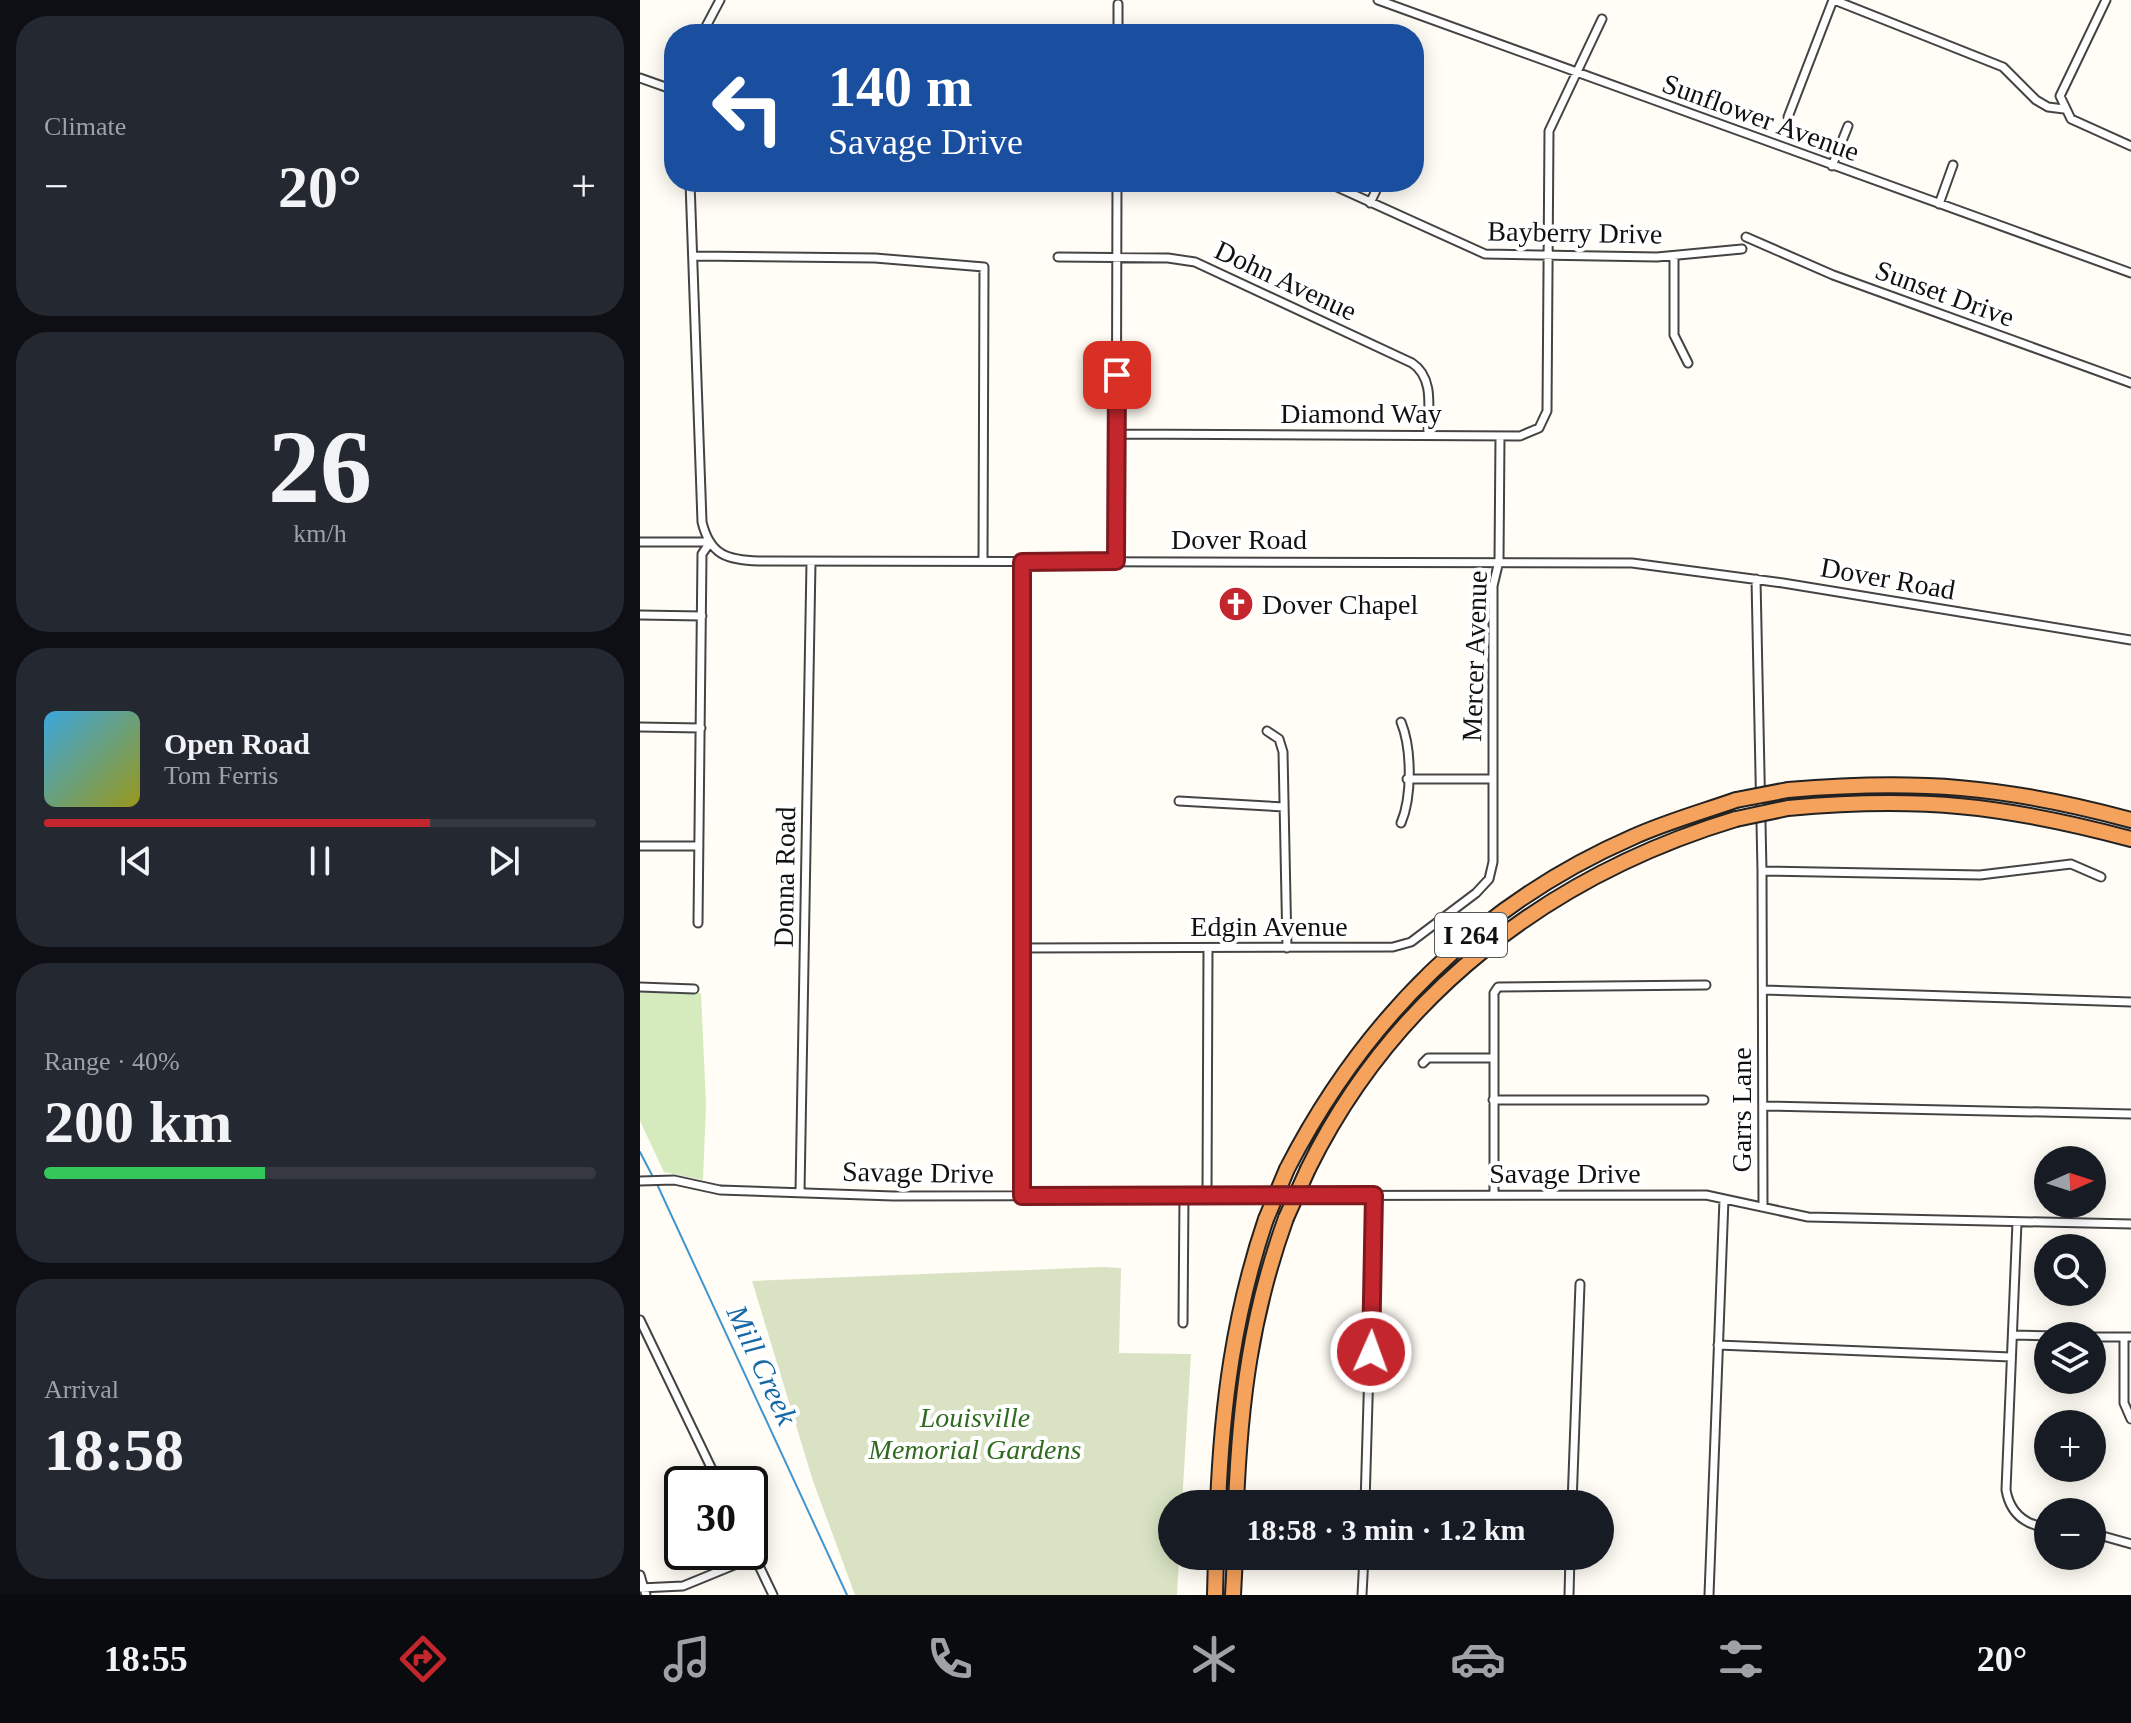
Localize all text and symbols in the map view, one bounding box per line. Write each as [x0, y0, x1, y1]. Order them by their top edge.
icon: left [696, 56, 800, 160]
text: 140 m [828, 56, 973, 118]
street label: Sunflower Avenue [1658, 67, 1863, 167]
text: Climate [44, 112, 126, 141]
text: Savage Drive [828, 122, 1023, 162]
text: 20° [278, 154, 362, 220]
text: − [44, 162, 69, 211]
text: + [571, 162, 596, 211]
street label: Bayberry Drive [1487, 215, 1663, 250]
street label: Dohn Avenue [1210, 234, 1362, 327]
street label: Sunset Drive [1871, 254, 2018, 333]
pin [1083, 341, 1151, 409]
icon: arrive [1095, 353, 1139, 397]
street label: Diamond Way [1280, 398, 1442, 429]
text: 26 [268, 409, 372, 524]
text: km/h [293, 519, 347, 548]
street label: Dover Road [1171, 524, 1307, 555]
street label: Dover Road [1818, 551, 1958, 606]
street label: Mercer Avenue [1456, 570, 1493, 742]
church icon: Dover Chapel [1217, 585, 1255, 623]
place label: Dover Chapel [1262, 589, 1419, 620]
text: Open Road [164, 727, 310, 760]
text: Tom Ferris [164, 761, 278, 790]
street label: Donna Road [768, 806, 801, 948]
icon: previous [114, 839, 158, 883]
icon: pause [298, 839, 342, 883]
icon: next [482, 839, 526, 883]
street label: Edgin Avenue [1190, 911, 1348, 942]
road number: I 264 [1435, 913, 1507, 957]
text: Range · 40% [44, 1047, 180, 1076]
street label: Garrs Lane [1726, 1047, 1757, 1173]
text: 200 km [44, 1089, 232, 1155]
north arrow [2034, 1146, 2106, 1218]
map controls [2034, 1146, 2106, 1570]
street label: Savage Drive [842, 1156, 994, 1189]
street label: Savage Drive [1489, 1158, 1641, 1189]
button: search [2034, 1234, 2106, 1306]
water label: Mill Creek [720, 1299, 805, 1430]
position arrow [1329, 1310, 1413, 1394]
button: layers [2034, 1322, 2106, 1394]
text: Arrival [44, 1375, 119, 1404]
park label: Louisville Memorial Gardens [868, 1402, 1082, 1465]
button: + [2034, 1410, 2106, 1482]
text: 18:58 [44, 1417, 184, 1483]
speed limit sign: 30 [664, 1466, 768, 1570]
button: − [2034, 1498, 2106, 1570]
text: 18:58 · 3 min · 1.2 km [1246, 1513, 1526, 1546]
icon: directions [395, 1631, 451, 1687]
icon: music [659, 1631, 715, 1687]
icon: phone [922, 1631, 978, 1687]
icon: climate [1186, 1631, 1242, 1687]
icon: car [1450, 1631, 1506, 1687]
icon: filters [1713, 1631, 1769, 1687]
text: 18:55 [104, 1639, 188, 1679]
text: 20° [1977, 1639, 2027, 1679]

